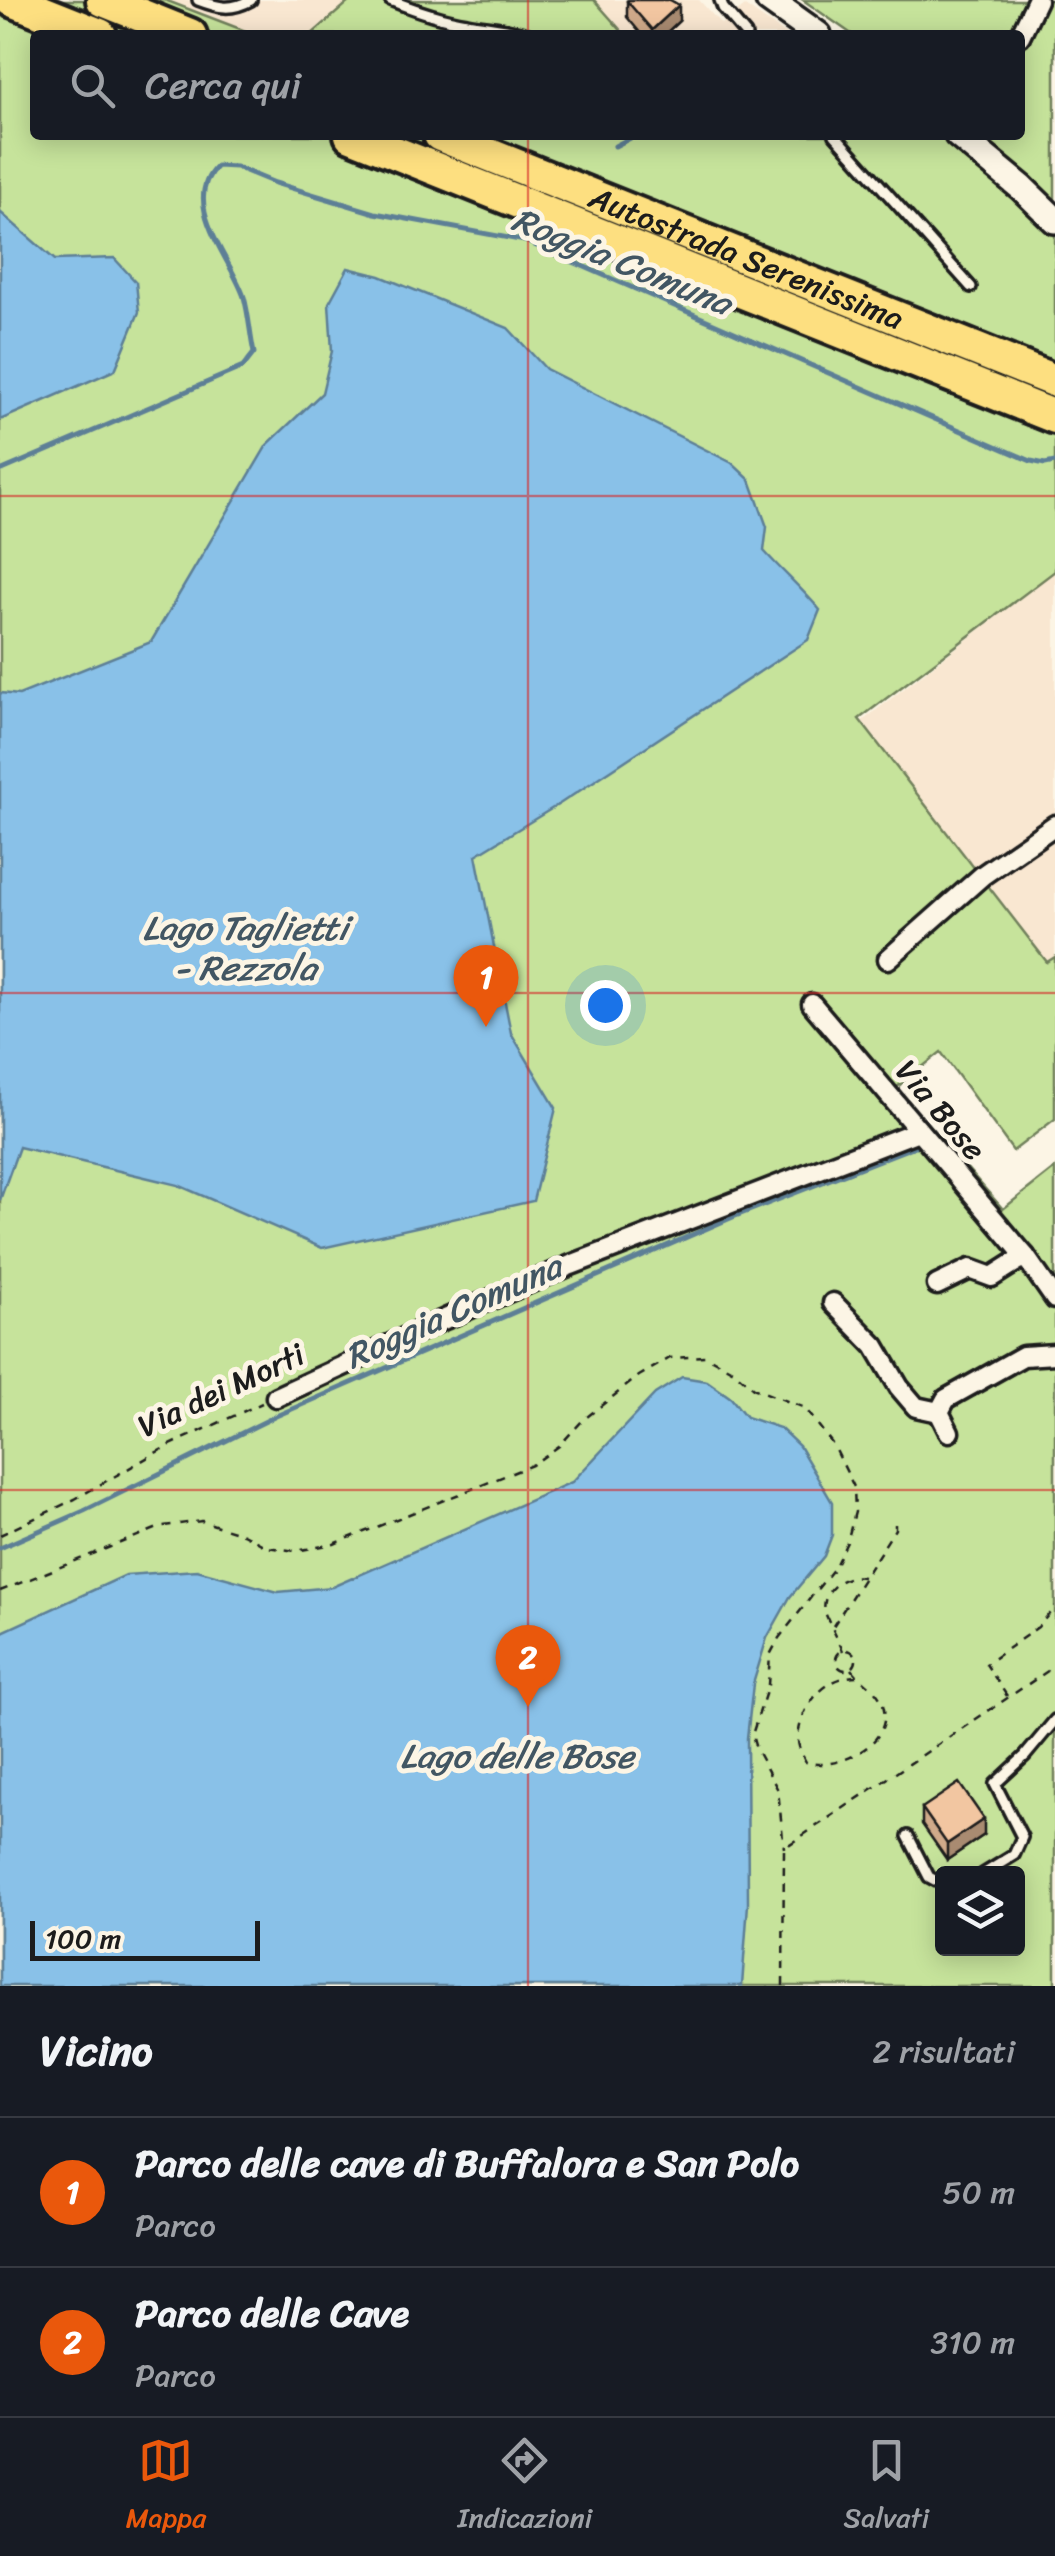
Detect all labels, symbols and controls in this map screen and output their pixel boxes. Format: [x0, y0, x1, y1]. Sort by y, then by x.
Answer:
search box [30, 30, 1025, 140]
text: Cerca qui [145, 52, 301, 119]
icon: search [65, 58, 120, 113]
street label: Autostrada Serenissima [579, 169, 912, 347]
water label: Roggia Comuna [503, 189, 745, 335]
water label: Lago Taglietti - Rezzola [142, 897, 354, 999]
pin: 1 [454, 944, 518, 1027]
your location [580, 980, 631, 1031]
street label: Via Bose [880, 1046, 1001, 1175]
water label: Roggia Comuna [334, 1234, 575, 1387]
street label: Via dei Morti [128, 1326, 315, 1454]
pin: 2 [496, 1624, 560, 1707]
water label: Lago delle Bose [400, 1725, 637, 1787]
map controls [935, 1866, 1025, 1956]
button: layers [935, 1866, 1025, 1956]
text: 100 m [45, 1914, 121, 1963]
scale bar [30, 1916, 260, 1960]
text: Vicino [40, 2014, 153, 2088]
text: 2 risultati [872, 2023, 1015, 2080]
text: Parco delle cave di Buffalora e San Polo [135, 2130, 799, 2197]
text: 1 [66, 2164, 79, 2221]
text: 50 m [942, 2164, 1015, 2221]
text: Parco [135, 2197, 216, 2254]
text: Parco delle Cave [135, 2280, 409, 2347]
text: 2 [63, 2314, 82, 2371]
text: 310 m [931, 2314, 1015, 2371]
text: Parco [135, 2347, 216, 2404]
tab: Mappa [126, 2433, 206, 2542]
tab: Indicazioni [458, 2433, 592, 2542]
tab: Salvati [844, 2433, 929, 2542]

